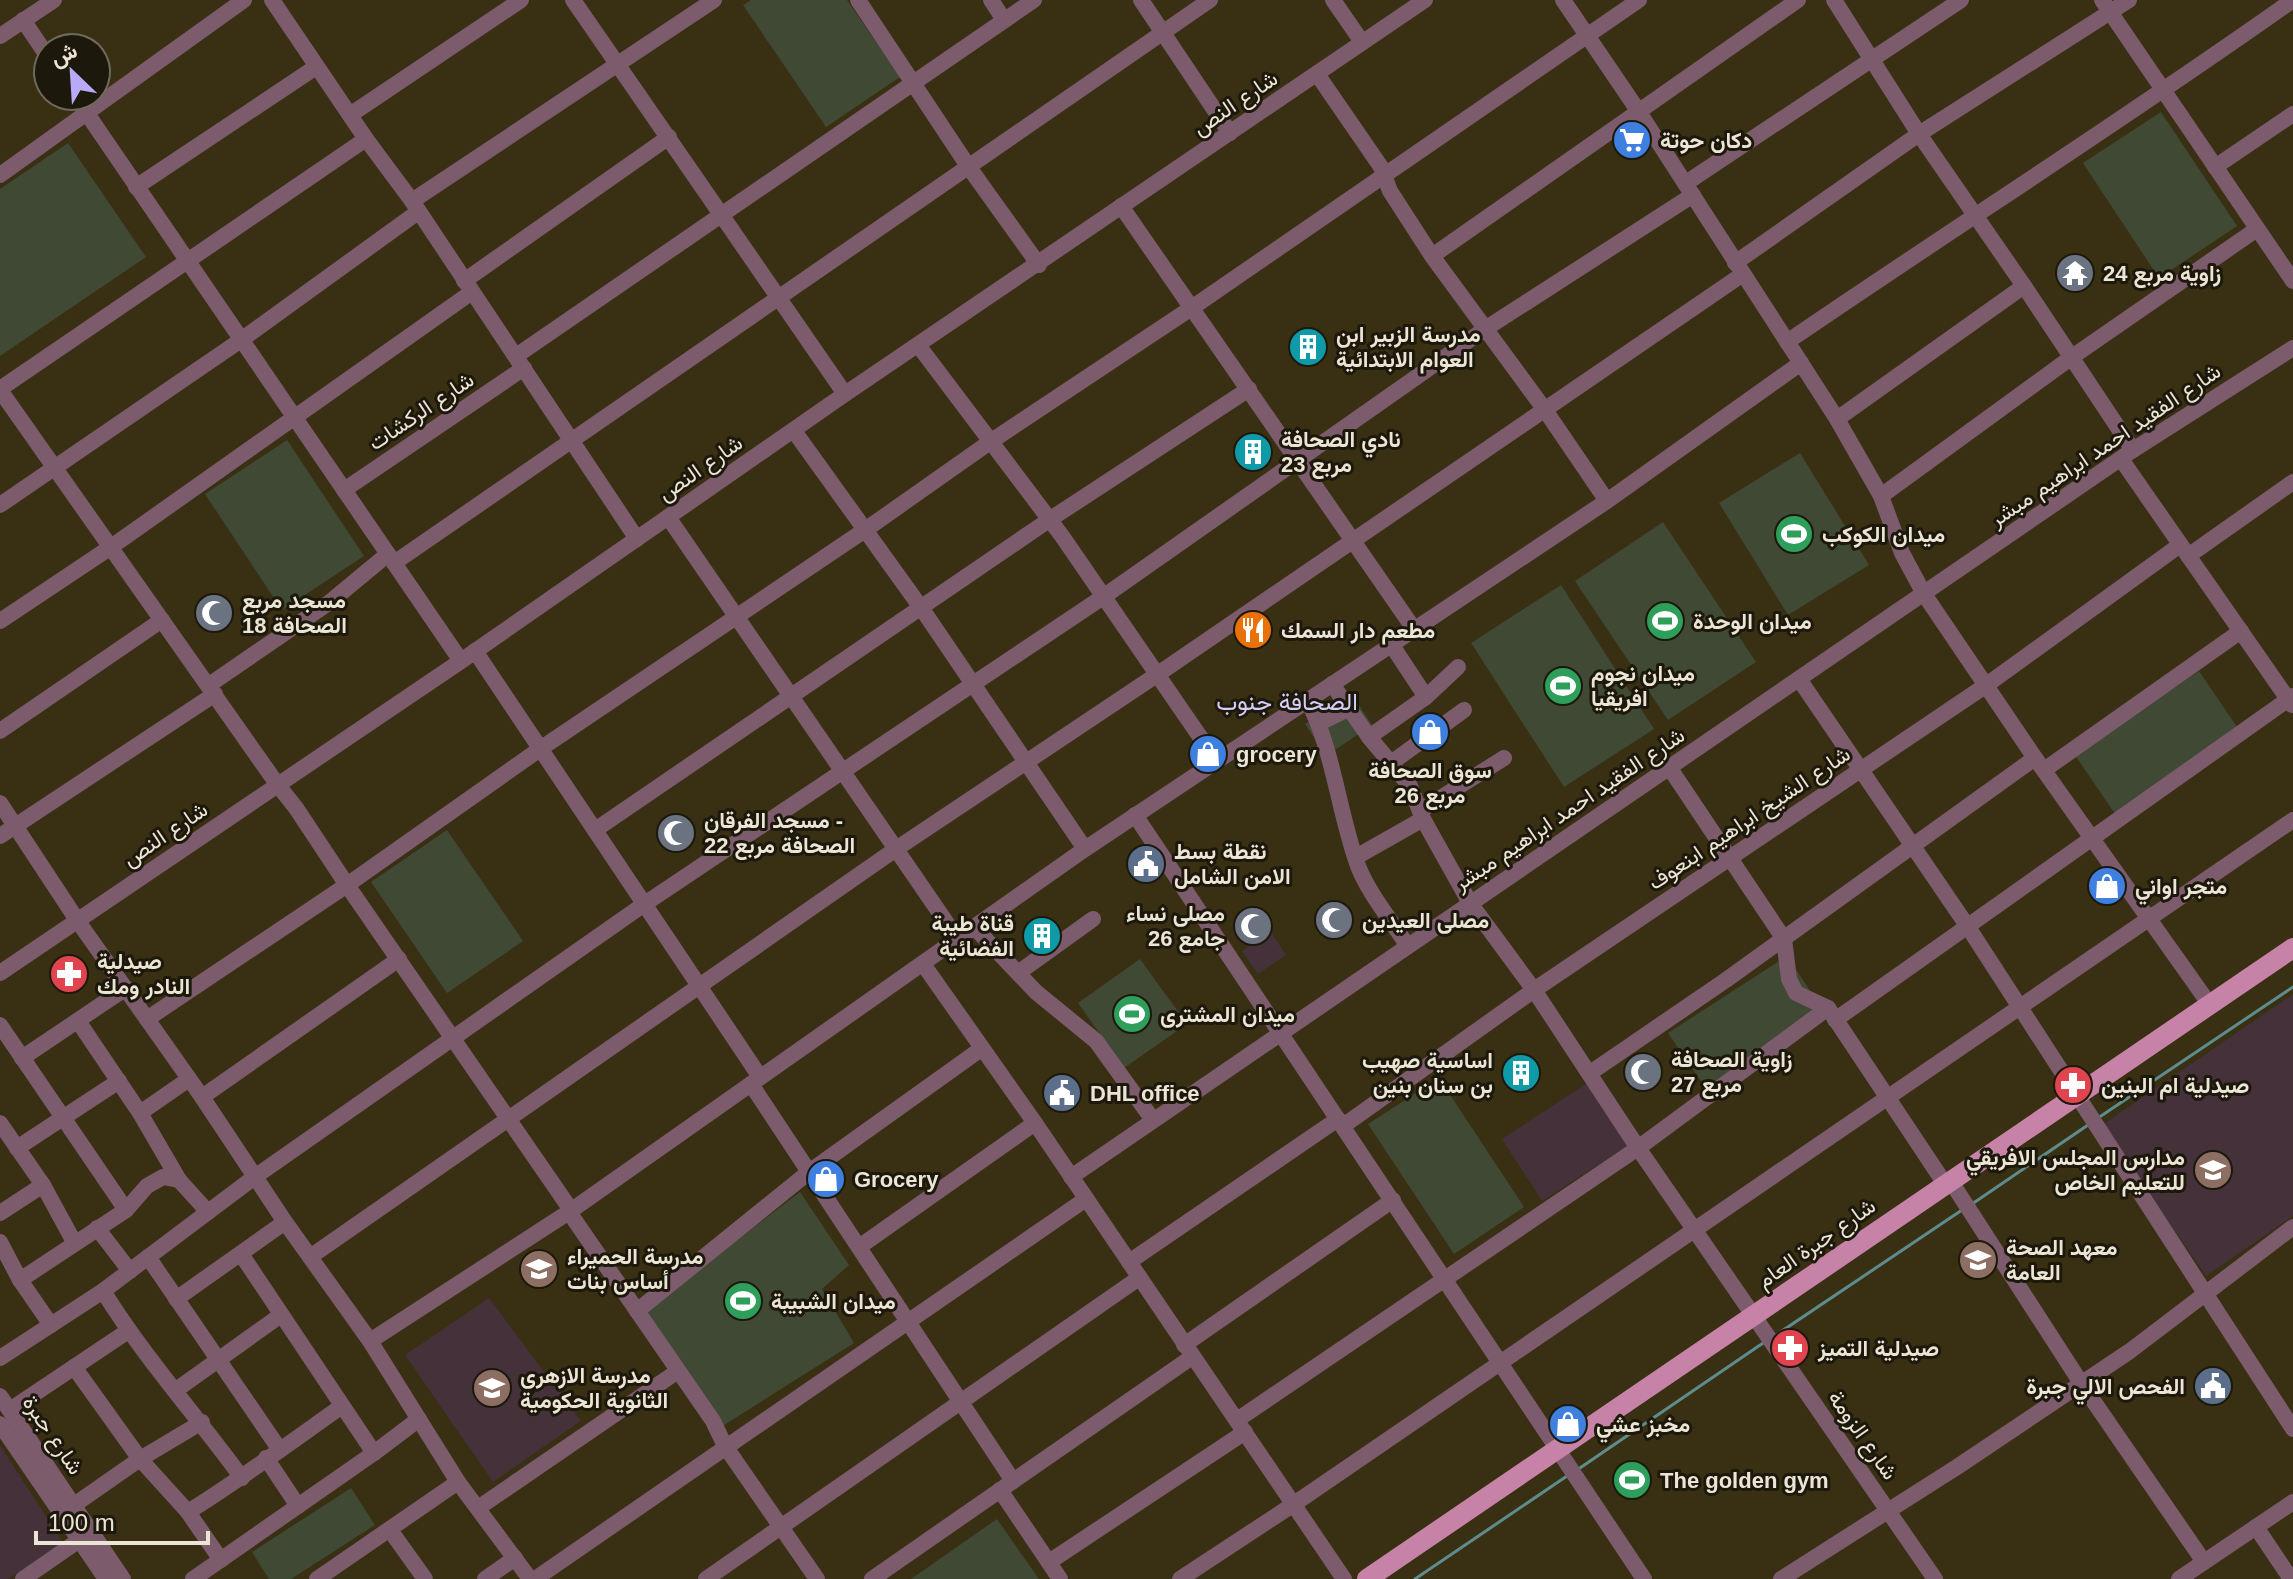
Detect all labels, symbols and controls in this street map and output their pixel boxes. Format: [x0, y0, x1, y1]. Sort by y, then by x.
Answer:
north arrow [32, 32, 112, 112]
text: ش [46, 37, 81, 72]
street label: شارع النص [1188, 65, 1283, 142]
supermarket icon: دكان حوتة [1611, 119, 1653, 161]
place label: دكان حوتة [1660, 128, 1752, 154]
temple icon: زاوية مربع 24 [2054, 252, 2096, 294]
place label: زاوية مربع 24 [2103, 261, 2221, 288]
place label: مدرسة الزبير ابن العوام الابتدائية [1336, 322, 1481, 374]
building icon: مدرسة الزبير ابن العوام الابتدائية [1287, 326, 1329, 368]
street label: شارع الفقيد احمد ابراهيم مبشر [1984, 358, 2226, 534]
street label: شارع الركشات [364, 367, 480, 457]
place label: نادي الصحافة مربع 23 [1281, 427, 1401, 479]
street label: شارع النص [653, 430, 748, 508]
building icon: نادي الصحافة مربع 23 [1232, 431, 1274, 473]
sports icon: ميدان الكوكب [1773, 513, 1815, 555]
place label: ميدان الكوكب [1822, 522, 1945, 548]
place label: مسجد مربع 18 الصحافة [242, 588, 347, 638]
mosque icon: مسجد مربع 18 الصحافة [193, 592, 235, 634]
sports icon: ميدان الوحدة [1644, 600, 1686, 642]
restaurant icon: مطعم دار السمك [1232, 609, 1274, 651]
place label: ميدان الوحدة [1693, 609, 1812, 635]
place label: مطعم دار السمك [1281, 618, 1435, 645]
place label: ميدان نجوم افريقيا [1591, 661, 1695, 712]
sports icon: ميدان نجوم افريقيا [1542, 665, 1584, 707]
district label: الصحافة جنوب [1216, 688, 1358, 717]
shop icon: سوق الصحافة مربع 26 [1409, 711, 1451, 753]
street label: شارع الفقيد احمد ابراهيم مبشر [1448, 722, 1690, 898]
shop icon: grocery [1187, 733, 1229, 775]
street label: شارع الشيخ ابراهيم ابنعوف [1643, 741, 1856, 897]
place label: grocery [1236, 742, 1317, 767]
place label: سوق الصحافة مربع 26 [1368, 758, 1492, 810]
street label: شارع النص [118, 796, 213, 873]
place label: مسجد الفرقان - الصحافة مربع 22 [704, 808, 855, 860]
mosque icon: مسجد الفرقان - الصحافة مربع 22 [655, 812, 697, 854]
place label: نقطة بسط الامن الشامل [1174, 839, 1291, 890]
public building icon: نقطة بسط الامن الشامل [1125, 843, 1167, 885]
shop icon: متجر اواني [2086, 865, 2128, 907]
place label: متجر اواني [2135, 874, 2227, 905]
mosque icon: مصلى العيدين [1313, 899, 1355, 941]
place label: مصلى نساء جامع 26 [1126, 901, 1225, 953]
mosque icon: مصلى نساء جامع 26 [1232, 905, 1274, 947]
place label: مصلى العيدين [1362, 908, 1489, 934]
place label: قناة طيبة الفضائية [932, 911, 1014, 961]
building icon: قناة طيبة الفضائية [1021, 915, 1063, 957]
place label: صيدلية النادر ومك [97, 949, 190, 1000]
pharmacy icon: صيدلية النادر ومك [48, 953, 90, 995]
sports icon: ميدان المشترى [1111, 993, 1153, 1035]
place label: ميدان المشترى [1160, 1002, 1295, 1028]
place label: زاوية الصحافة مربع 27 [1671, 1047, 1793, 1099]
place label: اساسية صهيب بن سنان بنين [1362, 1048, 1493, 1099]
mosque icon: زاوية الصحافة مربع 27 [1622, 1051, 1664, 1093]
building icon: اساسية صهيب بن سنان بنين [1500, 1052, 1542, 1094]
pharmacy icon: صيدلية ام البنين [2052, 1064, 2094, 1106]
public building icon: DHL office [1041, 1072, 1083, 1114]
place label: صيدلية ام البنين [2101, 1073, 2249, 1100]
place label: DHL office [1090, 1081, 1200, 1106]
place label: مدارس المجلس الافريقي للتعليم الخاص [1966, 1145, 2185, 1197]
school or university icon: مدارس المجلس الافريقي للتعليم الخاص [2192, 1149, 2234, 1191]
shop icon: Grocery [805, 1158, 847, 1200]
place label: Grocery [854, 1167, 939, 1192]
street label: شارع جبرة العام [1752, 1193, 1881, 1295]
place label: معهد الصحة العامة [2006, 1235, 2118, 1285]
school or university icon: معهد الصحة العامة [1957, 1239, 1999, 1281]
place label: مدرسة الحميراء أساس بنات [567, 1244, 704, 1295]
school or university icon: مدرسة الحميراء أساس بنات [518, 1248, 560, 1290]
sports icon: ميدان الشبيبة [722, 1280, 764, 1322]
place label: ميدان الشبيبة [771, 1289, 896, 1315]
pharmacy icon: صيدلية التميز [1769, 1327, 1811, 1369]
place label: صيدلية التميز [1817, 1336, 1939, 1362]
place label: مدرسة الازهري الثانوية الحكومية [520, 1363, 668, 1414]
public building icon: الفحص الالي جبرة [2192, 1365, 2234, 1407]
school or university icon: مدرسة الازهري الثانوية الحكومية [471, 1367, 513, 1409]
place label: الفحص الالي جبرة [2026, 1374, 2185, 1405]
street label: شارع الزومة [1822, 1386, 1903, 1485]
street label: شارع جبرة [16, 1391, 88, 1480]
shop icon: مخبز عشي [1547, 1403, 1589, 1445]
place label: مخبز عشي [1596, 1412, 1690, 1443]
sports icon: The golden gym [1611, 1459, 1653, 1501]
place label: The golden gym [1660, 1468, 1829, 1493]
scale bar [36, 1495, 208, 1545]
text: 100 m [48, 1509, 115, 1536]

